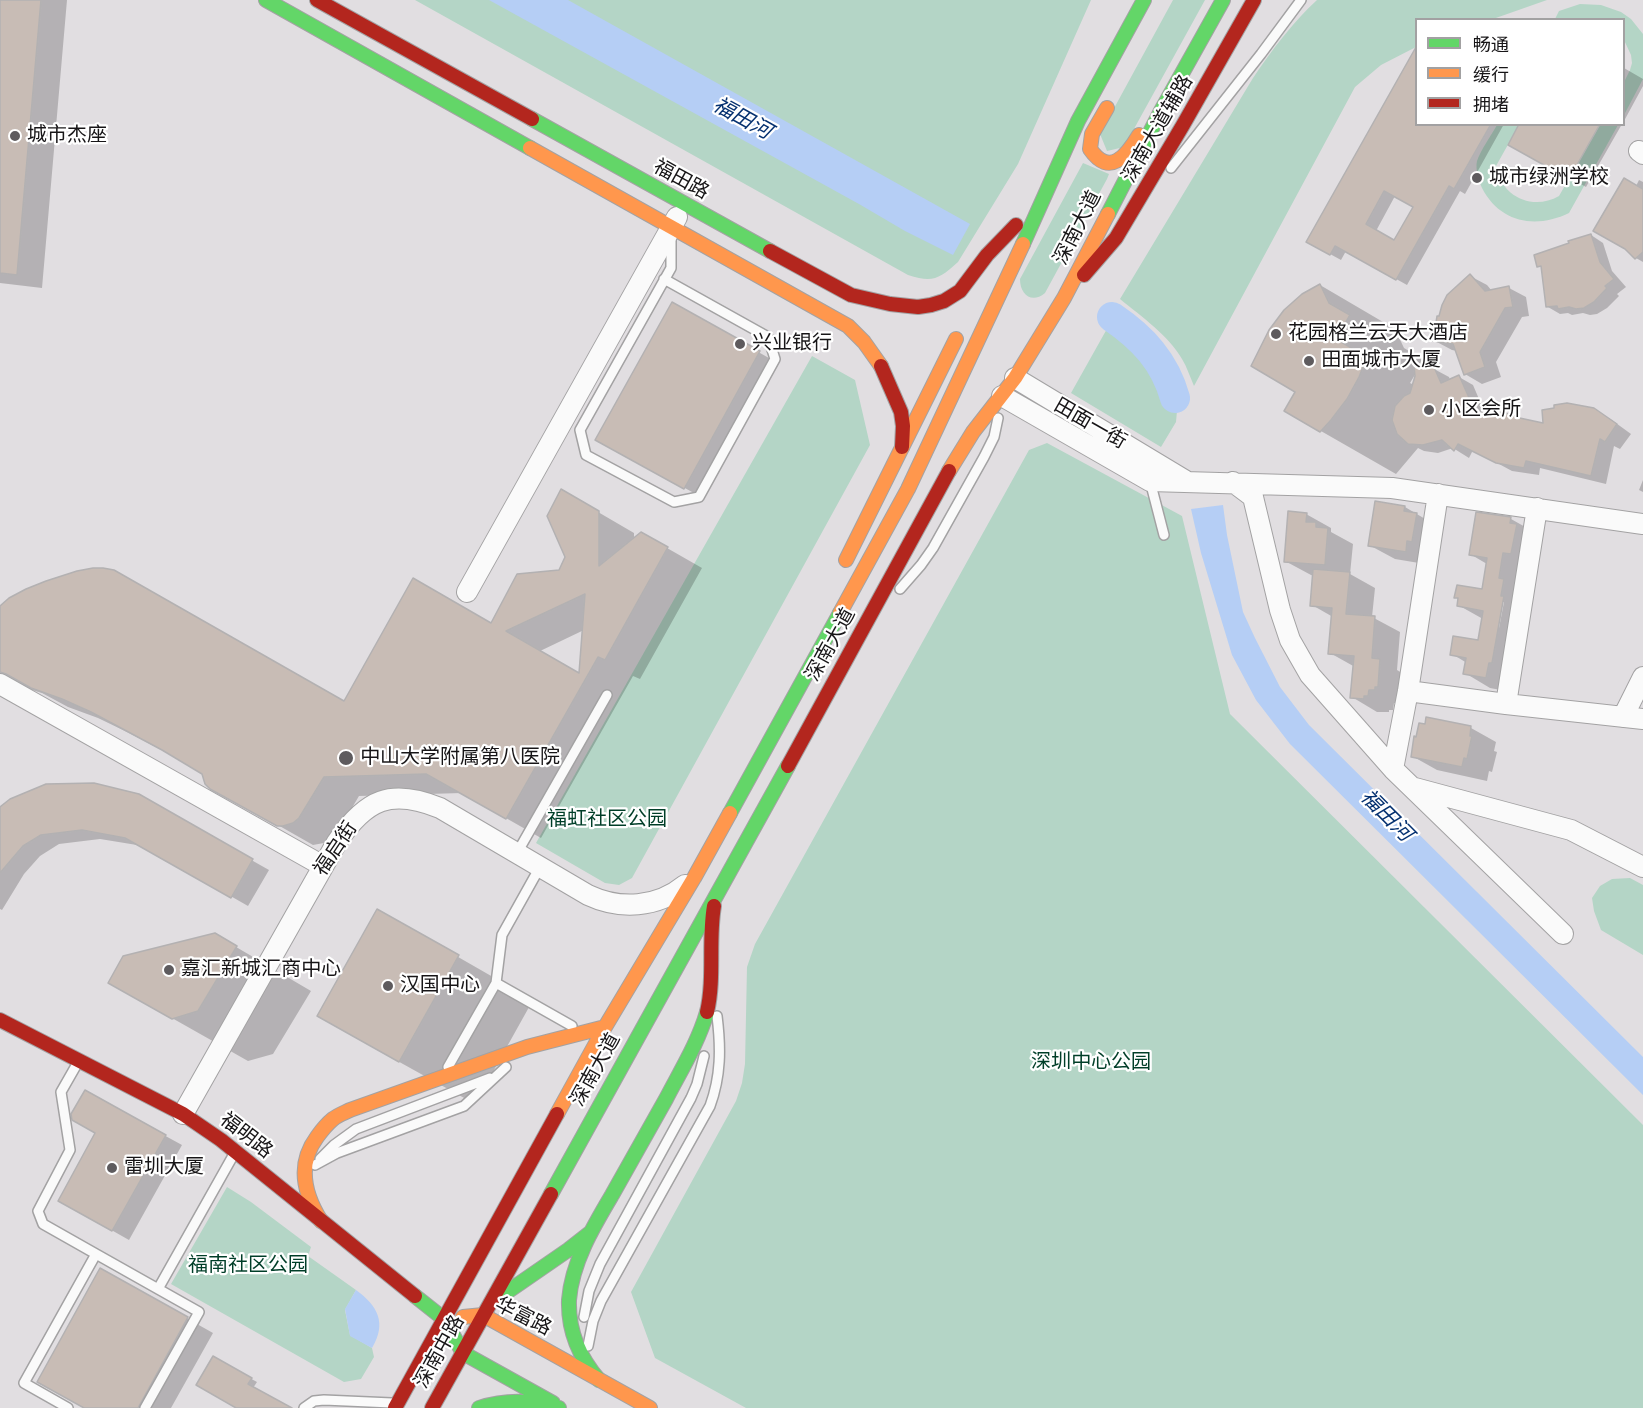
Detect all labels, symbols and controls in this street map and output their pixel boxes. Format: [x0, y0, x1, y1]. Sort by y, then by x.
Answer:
legend [1415, 18, 1625, 126]
text: 畅通 [1473, 33, 1509, 56]
text: 缓行 [1473, 63, 1509, 86]
street label: 深南大道辅路 [1118, 71, 1198, 187]
water label: 福田河 [708, 93, 776, 145]
text: 拥堵 [1473, 93, 1509, 116]
place label: 城市杰座 [27, 124, 107, 148]
marker: 城市杰座 [8, 129, 22, 143]
street label: 福田路 [649, 155, 713, 205]
place label: 城市绿洲学校 [1489, 166, 1609, 190]
marker: 城市绿洲学校 [1470, 171, 1484, 185]
street label: 深南大道 [1049, 187, 1107, 269]
place label: 花园格兰云天大酒店 [1288, 322, 1468, 346]
marker: 花园格兰云天大酒店 [1269, 327, 1283, 341]
place label: 兴业银行 [752, 332, 832, 356]
marker: 兴业银行 [733, 337, 747, 351]
place label: 田面城市大厦 [1321, 349, 1441, 373]
marker: 田面城市大厦 [1302, 354, 1316, 368]
street label: 田面一街 [1049, 394, 1131, 454]
place label: 小区会所 [1441, 398, 1521, 422]
marker: 小区会所 [1422, 403, 1436, 417]
street label: 深南大道 [801, 604, 861, 686]
place label: 中山大学附属第八医院 [360, 746, 560, 770]
marker: 中山大学附属第八医院 [337, 749, 355, 767]
water label: 福田河 [1355, 785, 1417, 847]
park label: 福虹社区公园 [547, 808, 667, 832]
street label: 福启街 [309, 817, 363, 881]
place label: 嘉汇新城汇商中心 [181, 958, 341, 982]
marker: 嘉汇新城汇商中心 [162, 963, 176, 977]
place label: 汉国中心 [400, 974, 480, 998]
marker: 汉国中心 [381, 979, 395, 993]
street label: 深南大道 [566, 1029, 626, 1111]
park label: 深圳中心公园 [1031, 1051, 1151, 1075]
street label: 福明路 [215, 1108, 277, 1164]
place label: 雷圳大厦 [124, 1156, 204, 1180]
marker: 雷圳大厦 [105, 1161, 119, 1175]
park label: 福南社区公园 [188, 1254, 308, 1278]
street label: 华富路 [491, 1293, 555, 1341]
street label: 深南中路 [410, 1311, 470, 1393]

